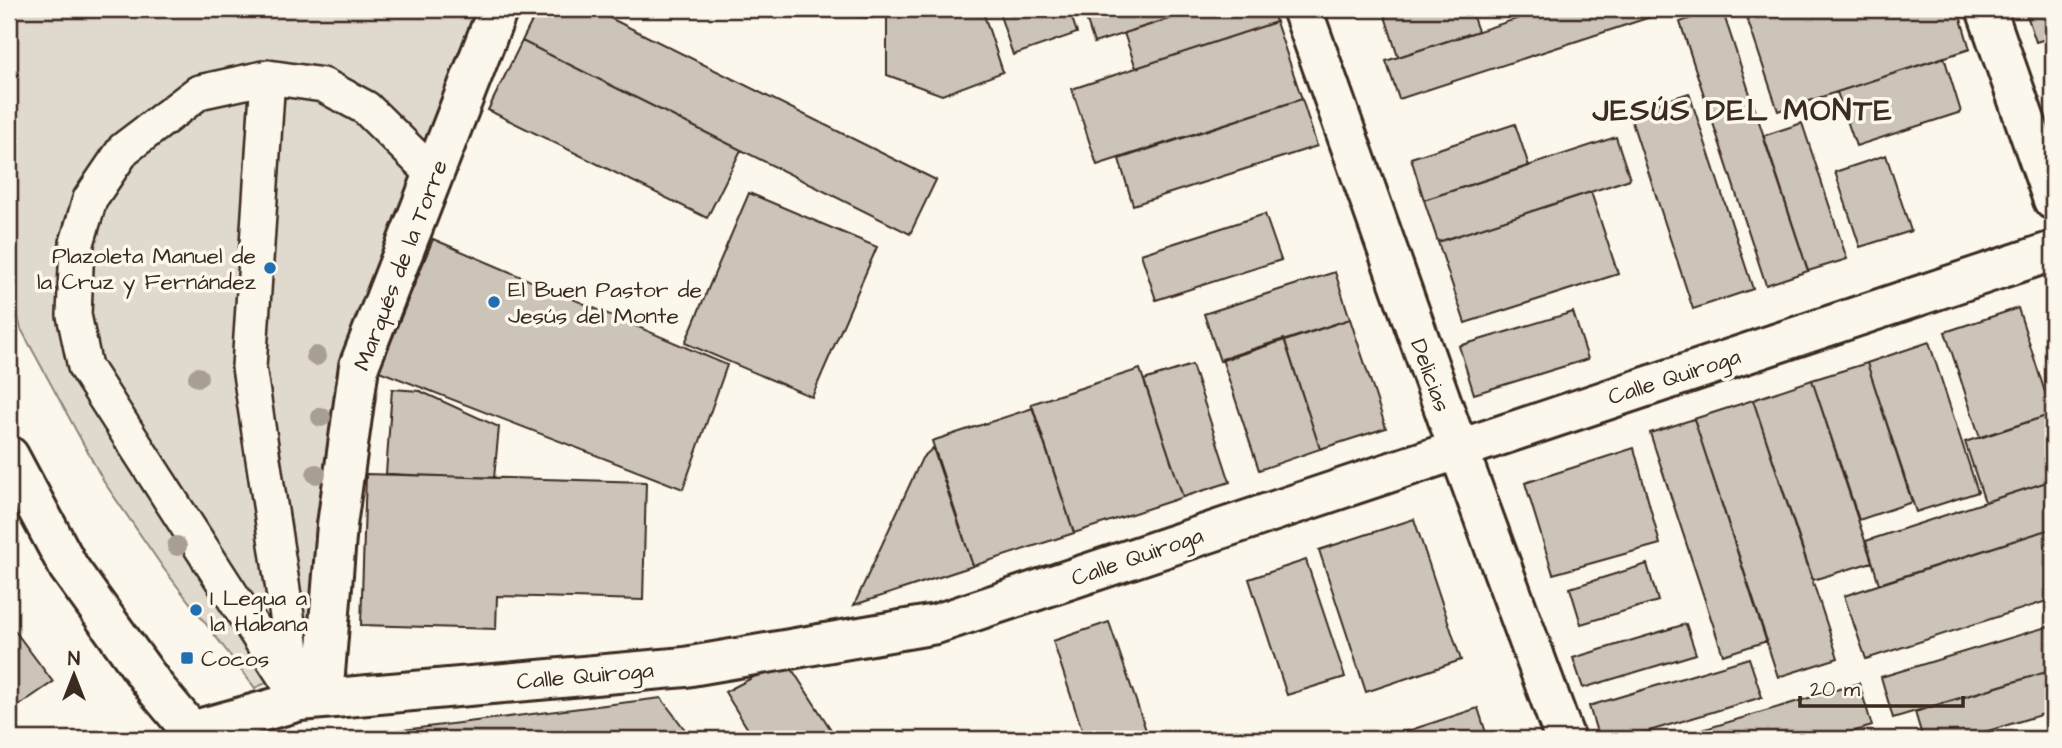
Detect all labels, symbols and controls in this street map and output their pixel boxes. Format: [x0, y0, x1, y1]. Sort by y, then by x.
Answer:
district label: JESÚS DEL MONTE [1591, 90, 1894, 132]
street label: Marqués de la Torre [346, 155, 456, 375]
place label: Plazoleta Manuel de la Cruz y Fernández [37, 240, 257, 299]
marker: Plazoleta Manuel de la Cruz y Fernández [262, 260, 278, 276]
place label: El Buen Pastor de Jesús del Monte [508, 274, 702, 332]
marker: El Buen Pastor de Jesús del Monte [486, 294, 502, 310]
street label: Delicias [1402, 334, 1458, 416]
street label: Calle Quiroga [1604, 340, 1745, 414]
street label: Calle Quiroga [1067, 519, 1208, 595]
place label: I Legua a la Habana [210, 582, 308, 640]
marker: I Legua a la Habana [188, 602, 204, 618]
north arrow [38, 640, 108, 710]
place label: Cocos [201, 643, 269, 675]
text: N [68, 646, 80, 673]
marker: Cocos [179, 650, 195, 666]
street label: Calle Quiroga [515, 654, 655, 699]
scale bar [1800, 664, 1962, 708]
text: 20 m [1810, 675, 1861, 704]

